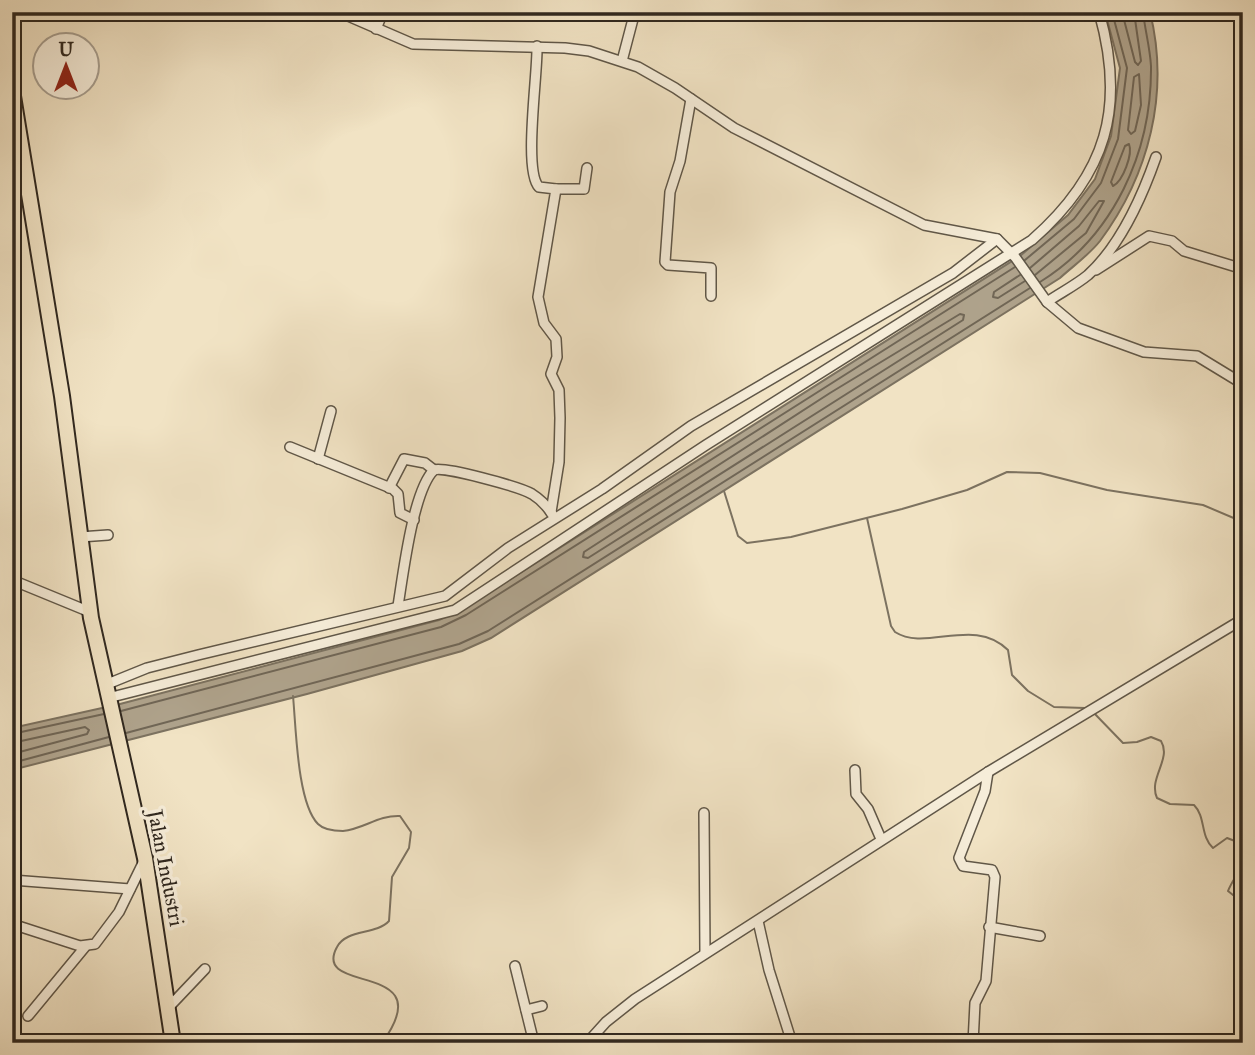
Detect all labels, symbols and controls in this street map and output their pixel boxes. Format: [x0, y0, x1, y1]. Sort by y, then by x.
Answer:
north arrow [32, 32, 102, 102]
text: U [58, 38, 74, 61]
street label: Jalan Industri [142, 806, 190, 929]

